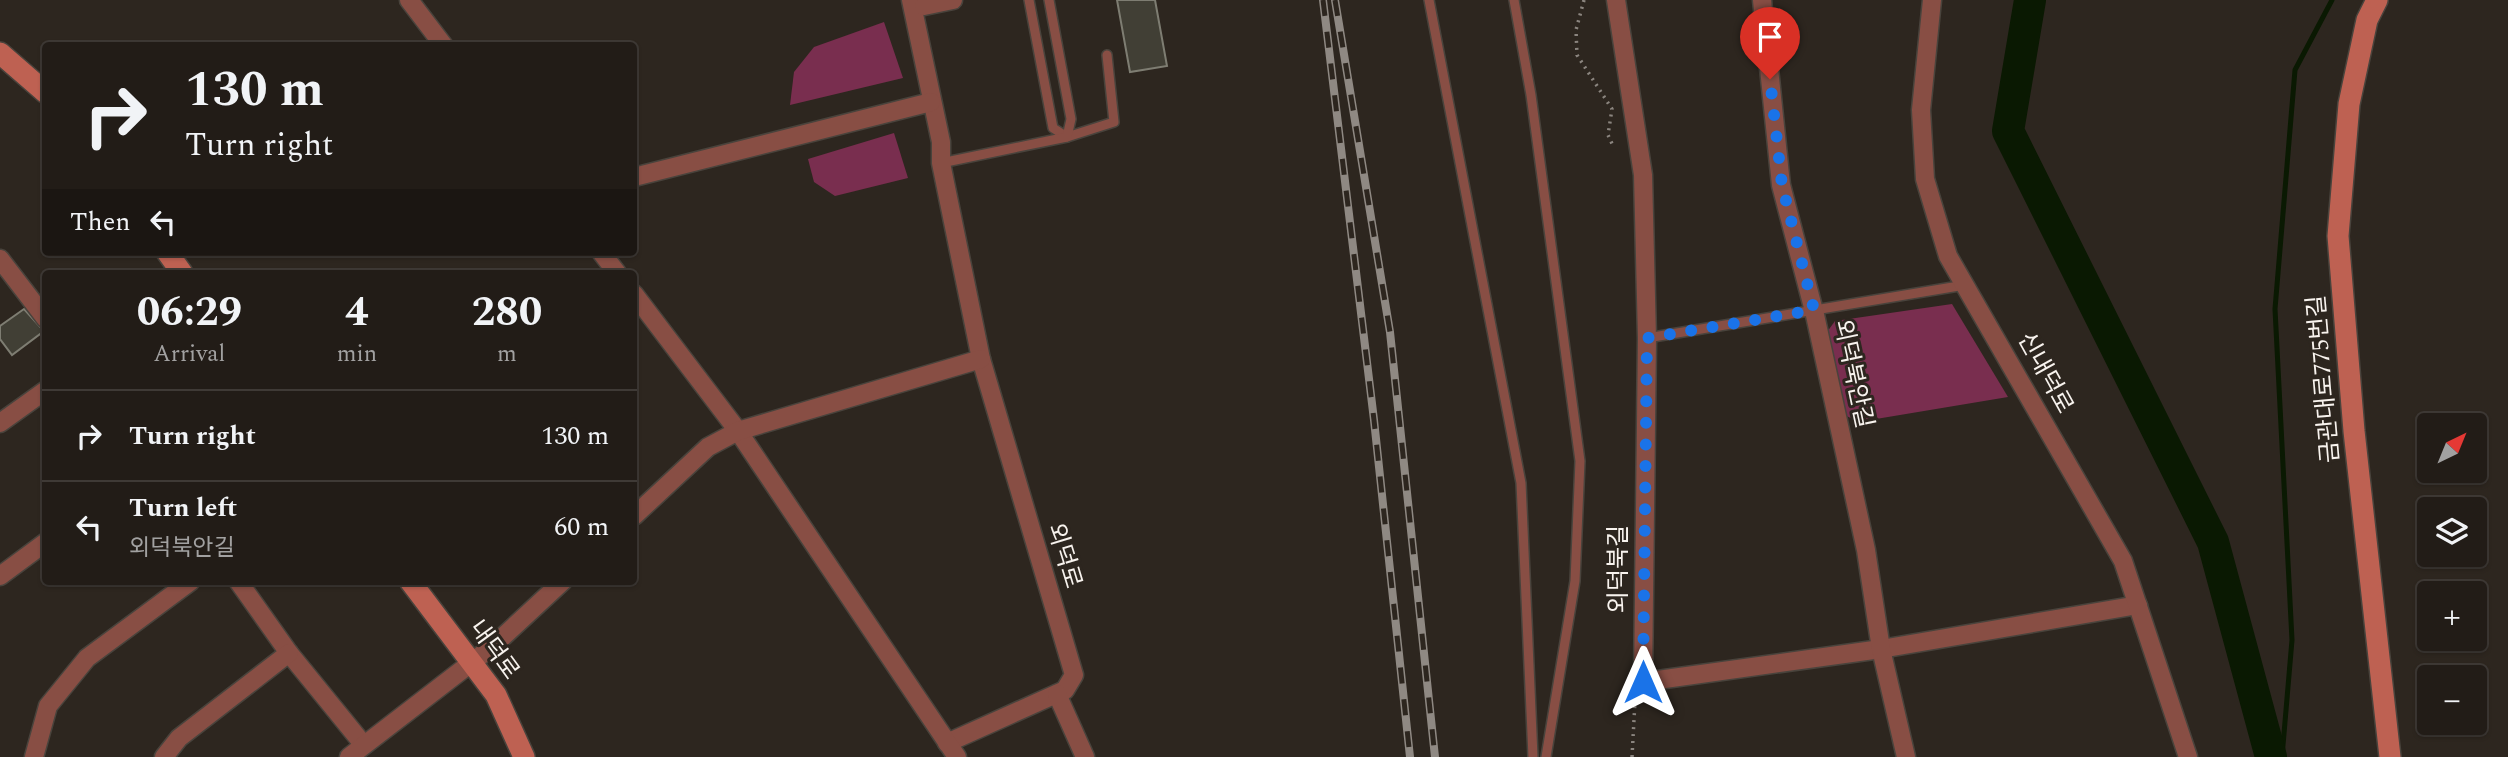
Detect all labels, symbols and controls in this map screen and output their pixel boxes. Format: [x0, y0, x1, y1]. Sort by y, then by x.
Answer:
pin [1740, 7, 1800, 79]
icon: arrive [1751, 18, 1789, 56]
text: 130 m [185, 53, 324, 128]
icon: right [70, 70, 161, 161]
text: Turn right [185, 121, 333, 170]
text: Then [70, 202, 130, 242]
icon: left [144, 203, 182, 241]
text: 06:29 [137, 281, 242, 344]
text: 4 [345, 281, 369, 344]
text: 280 [472, 281, 542, 344]
street label: 금관대로775번길 [2299, 294, 2349, 464]
street label: 외덕북안길 [1824, 316, 1882, 432]
street label: 신내덕로 [2008, 326, 2082, 420]
text: Arrival [154, 337, 225, 372]
text: min [337, 337, 377, 372]
text: m [497, 337, 517, 372]
north arrow [2417, 413, 2487, 483]
map controls [2417, 413, 2487, 735]
text: Turn right [129, 416, 256, 456]
text: 130 m [541, 416, 609, 456]
icon: right [70, 417, 108, 455]
text: Turn left [129, 488, 237, 528]
button: layers [2417, 497, 2487, 567]
text: 60 m [554, 507, 609, 547]
icon: left [70, 508, 108, 546]
street label: 외덕로 [1037, 519, 1091, 593]
street label: 외덕북길 [1601, 525, 1637, 613]
text: 외덕북안길 [129, 531, 235, 566]
button: + [2417, 581, 2487, 651]
street label: 내덕로 [460, 613, 528, 687]
position arrow [1606, 645, 1680, 719]
button: − [2417, 665, 2487, 735]

